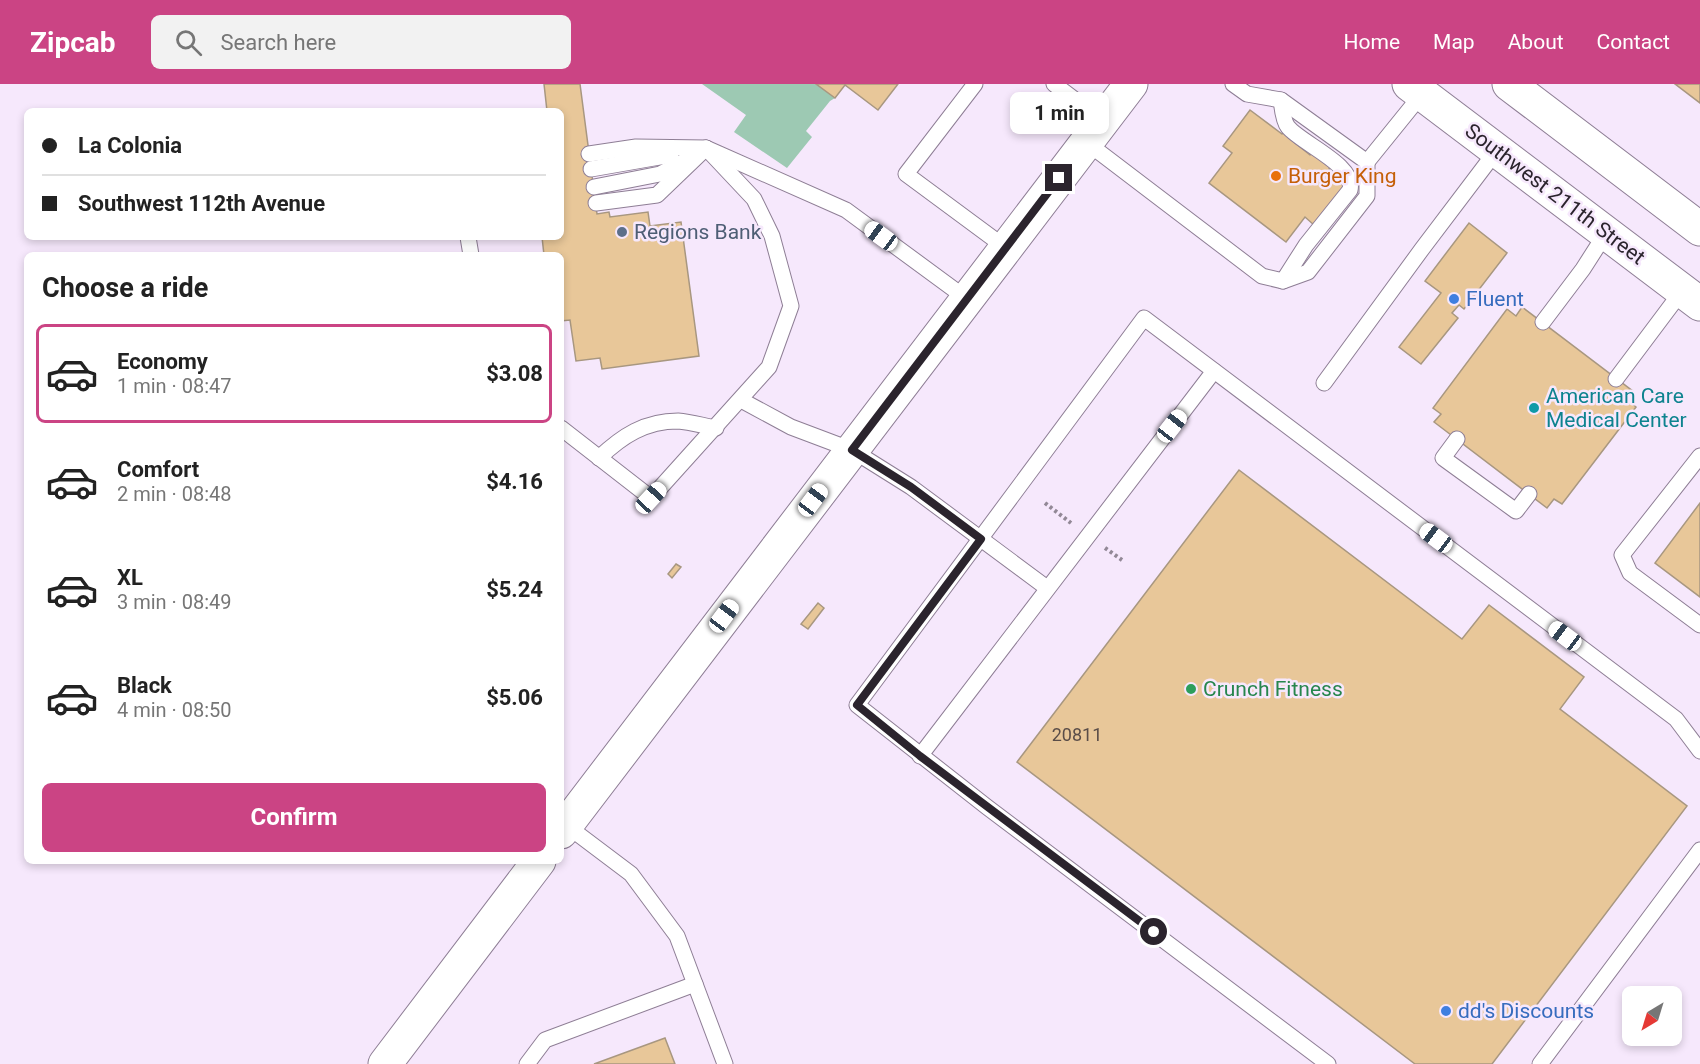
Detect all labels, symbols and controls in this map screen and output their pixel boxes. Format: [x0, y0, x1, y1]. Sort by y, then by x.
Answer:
search box [151, 15, 571, 69]
text: Zipcab [30, 26, 115, 59]
icon: search [172, 26, 205, 59]
text: Search here [220, 30, 336, 55]
text: Home [1344, 30, 1400, 54]
text: Map [1433, 30, 1475, 54]
text: About [1508, 30, 1564, 54]
text: Contact [1597, 30, 1670, 54]
callout: 1 min [1010, 91, 1108, 133]
text: 1 min [1034, 101, 1085, 125]
street label: Southwest 211th Street [1460, 119, 1650, 269]
text: La Colonia [78, 133, 182, 158]
route end [1045, 164, 1072, 191]
place label: Burger King [1288, 164, 1397, 188]
marker: Burger King [1269, 169, 1283, 183]
text: Southwest 112th Avenue [78, 191, 325, 216]
car [861, 218, 901, 254]
place label: Regions Bank [634, 220, 762, 244]
marker: Regions Bank [615, 225, 629, 239]
text: Choose a ride [42, 272, 208, 304]
place label: Fluent [1466, 287, 1524, 311]
marker: Fluent [1447, 292, 1461, 306]
icon: car [45, 347, 99, 401]
text: Economy [117, 349, 208, 374]
text: $3.08 [486, 361, 543, 386]
text: 1 min · 08:47 [117, 374, 232, 398]
place label: American Care Medical Center [1546, 384, 1687, 432]
marker: American Care Medical Center [1527, 401, 1541, 415]
car [1154, 406, 1190, 446]
icon: car [45, 455, 99, 509]
text: Comfort [117, 457, 199, 482]
text: $4.16 [486, 469, 543, 494]
car [632, 479, 670, 517]
car [795, 480, 831, 520]
text: 2 min · 08:48 [117, 482, 232, 506]
car [1416, 520, 1456, 556]
icon: car [45, 563, 99, 617]
text: XL [117, 565, 143, 590]
text: $5.24 [486, 577, 543, 602]
text: 3 min · 08:49 [117, 590, 232, 614]
car [706, 596, 742, 636]
car [1545, 618, 1585, 654]
icon: car [45, 671, 99, 725]
text: Black [117, 673, 172, 698]
place label: Crunch Fitness [1203, 677, 1343, 701]
marker: Crunch Fitness [1184, 682, 1198, 696]
text: $5.06 [486, 685, 543, 710]
text: 4 min · 08:50 [117, 698, 232, 722]
house number: 20811 [1052, 724, 1102, 745]
button: Confirm [42, 783, 546, 852]
route start [1140, 918, 1167, 945]
north arrow [1622, 986, 1682, 1046]
map controls [1622, 986, 1682, 1046]
place label: dd's Discounts [1458, 999, 1594, 1023]
marker: dd's Discounts [1439, 1004, 1453, 1018]

